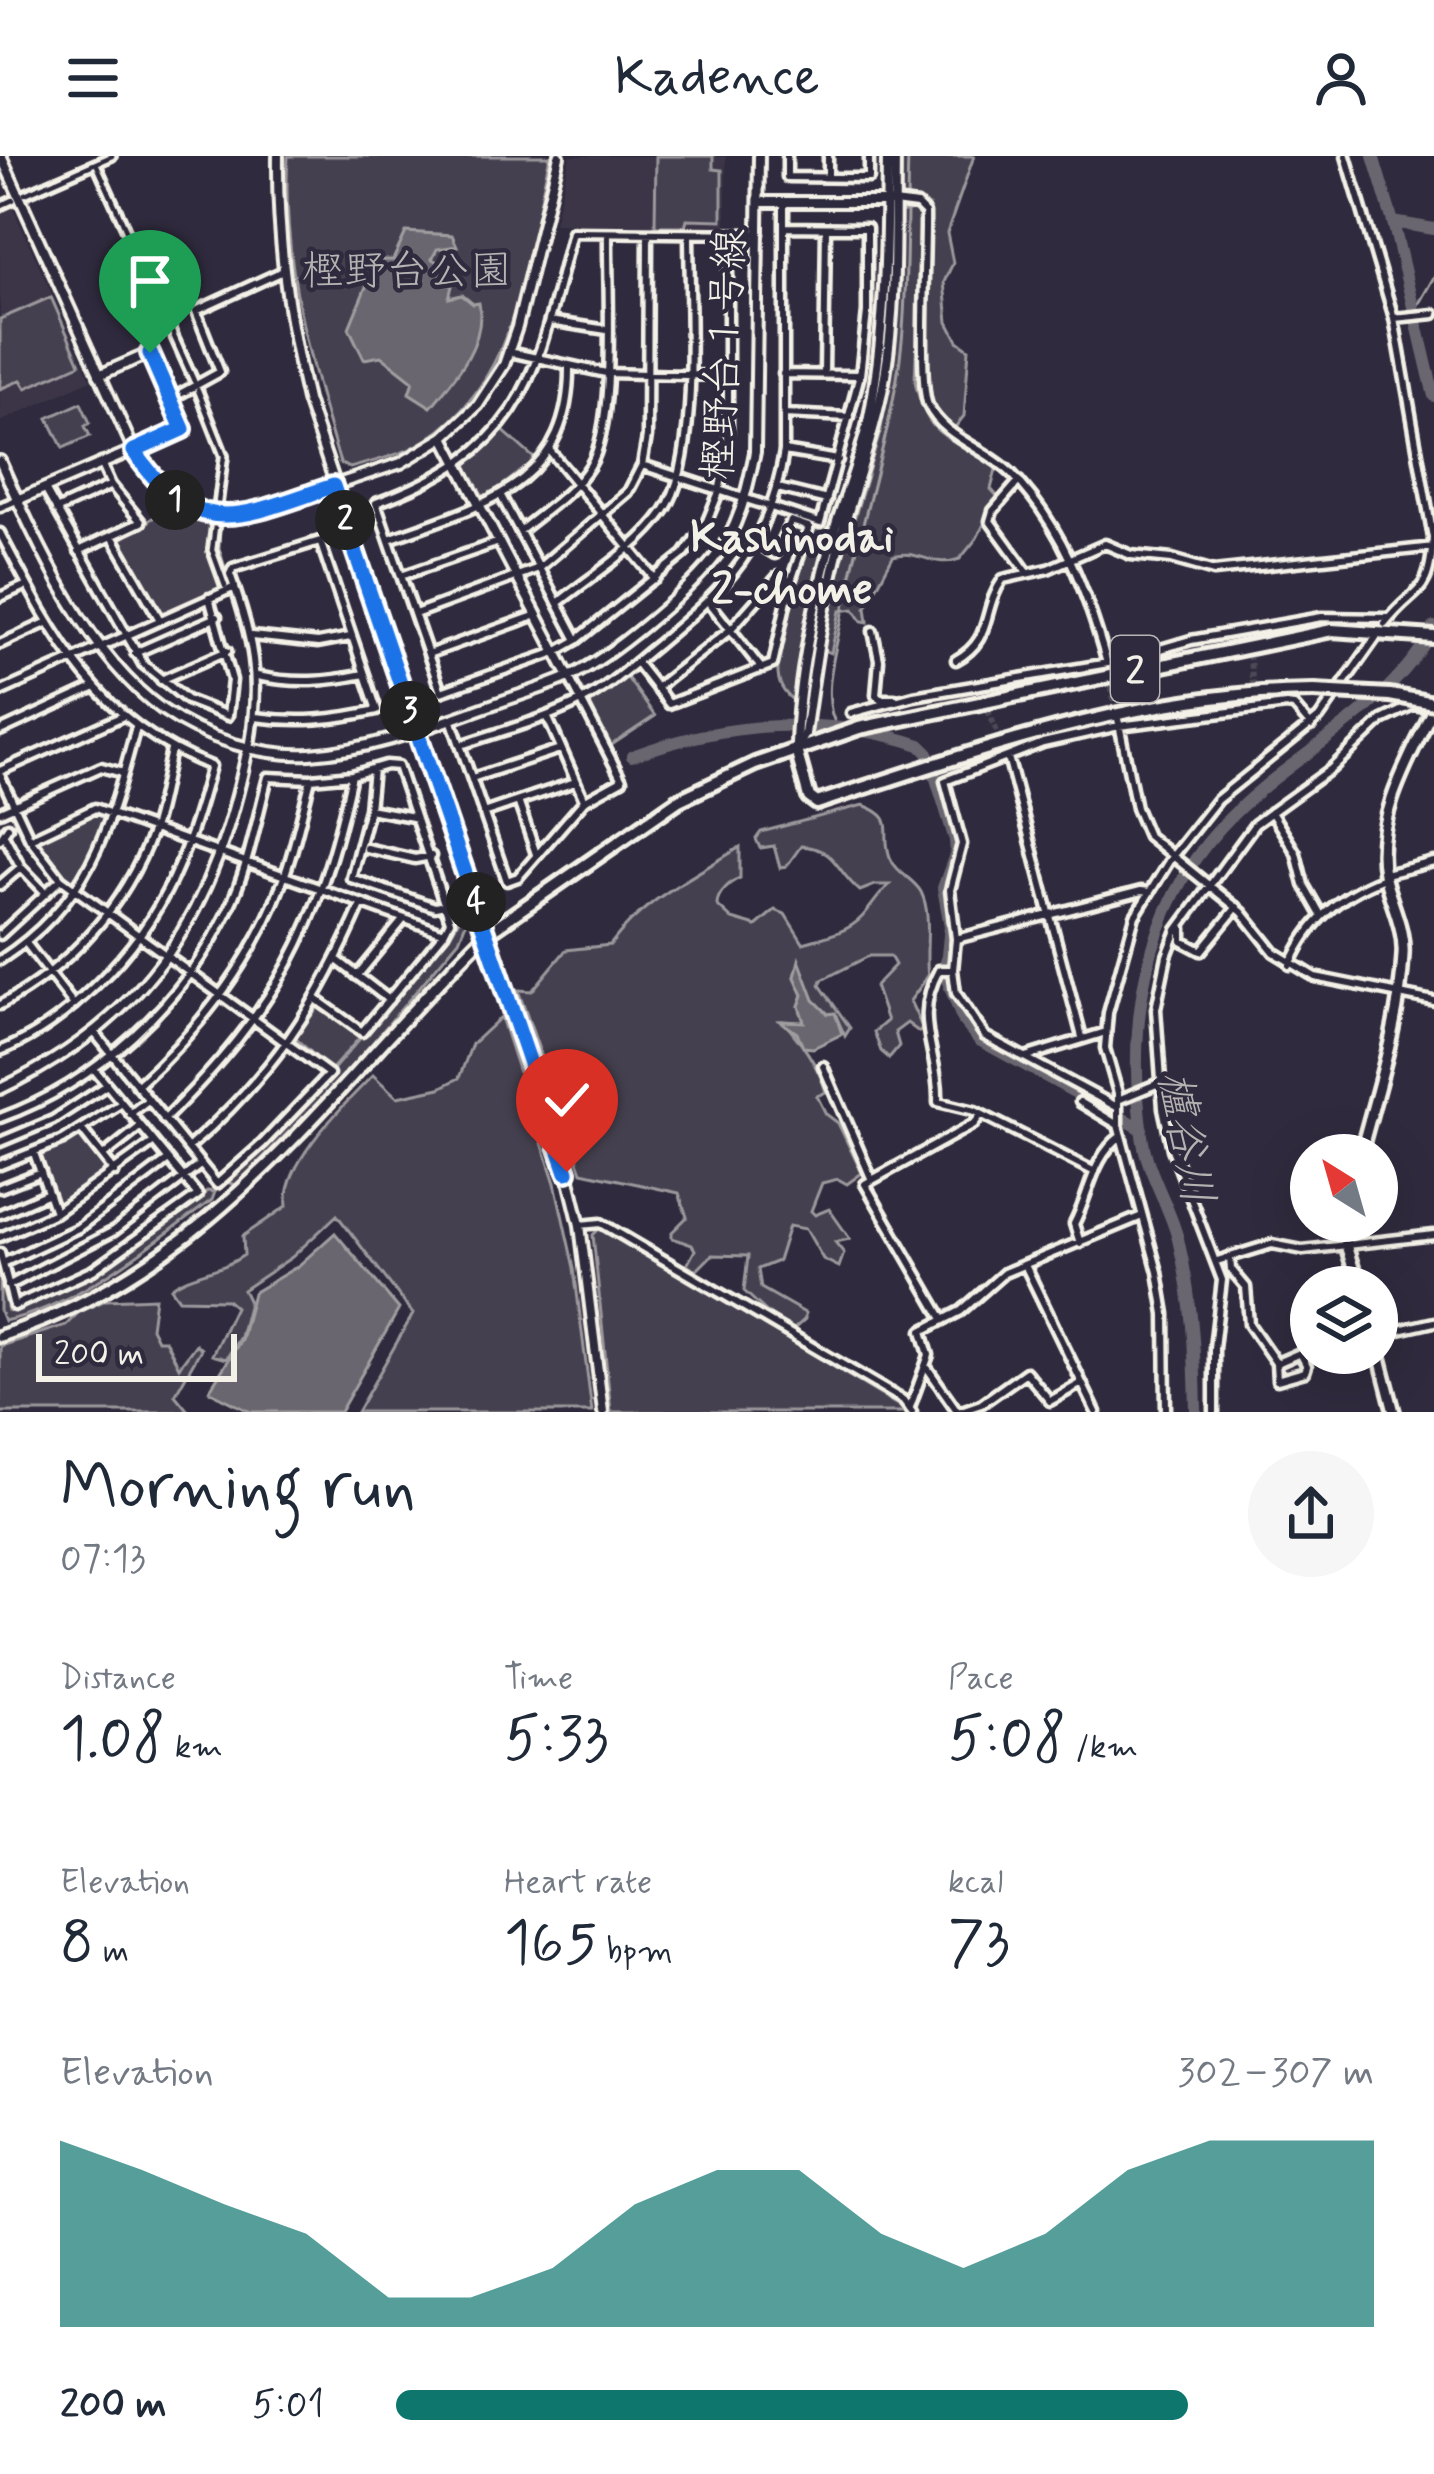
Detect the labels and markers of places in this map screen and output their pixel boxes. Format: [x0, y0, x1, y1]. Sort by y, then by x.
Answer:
pin [99, 230, 201, 353]
pin: 1 [145, 470, 205, 530]
pin: 2 [315, 490, 375, 550]
pin: 3 [380, 681, 440, 741]
pin: 4 [446, 872, 506, 932]
pin [516, 1049, 618, 1172]

